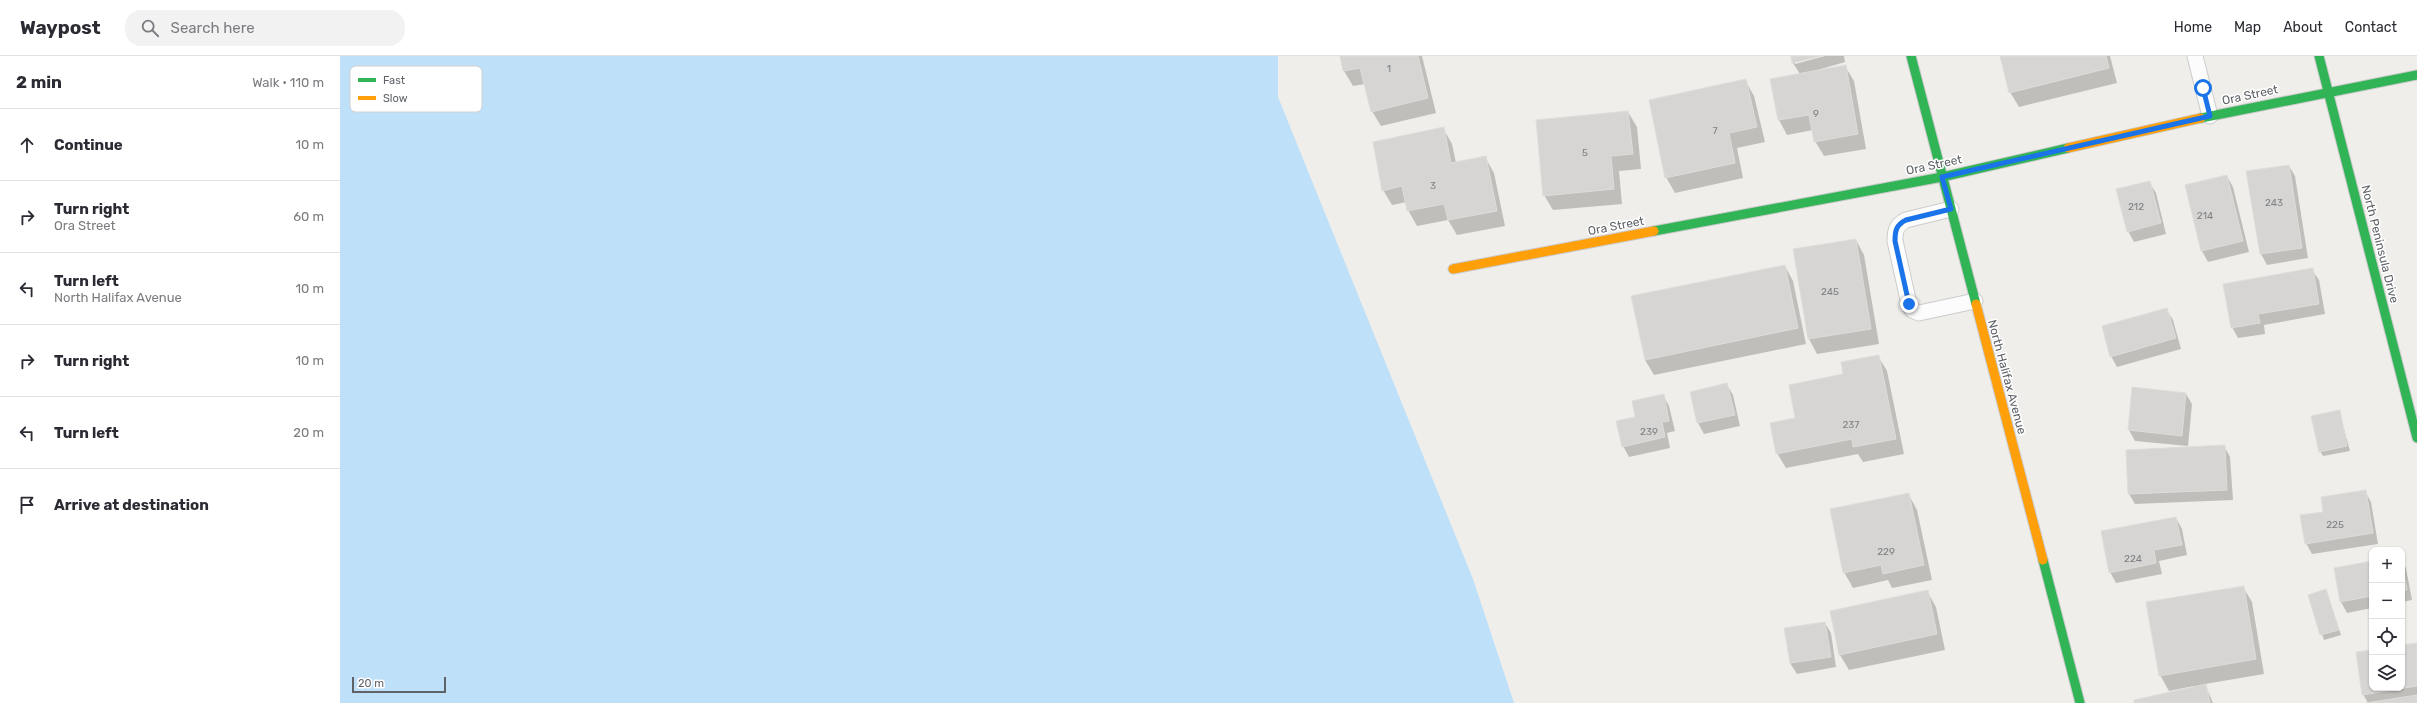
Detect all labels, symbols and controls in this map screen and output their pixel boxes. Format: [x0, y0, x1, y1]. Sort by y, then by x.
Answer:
search box [125, 10, 405, 46]
text: Waypost [20, 16, 101, 39]
icon: search [139, 17, 161, 39]
text: Search here [171, 19, 255, 37]
text: Home [2174, 19, 2212, 36]
text: Map [2234, 19, 2261, 36]
text: About [2283, 19, 2323, 36]
text: Contact [2345, 19, 2397, 36]
house number: 1 [1387, 63, 1391, 75]
legend [350, 66, 482, 112]
text: 2 min [16, 72, 62, 92]
text: Fast [383, 74, 406, 87]
text: Walk · 110 m [252, 75, 324, 90]
route start [2194, 79, 2212, 97]
street label: Ora Street [2221, 82, 2280, 108]
text: Slow [383, 92, 408, 105]
house number: 9 [1813, 108, 1819, 120]
house number: 7 [1712, 125, 1718, 137]
icon: ahead [16, 134, 38, 156]
text: Continue [54, 136, 123, 154]
text: 10 m [295, 137, 324, 152]
house number: 5 [1582, 147, 1588, 159]
street label: Ora Street [1905, 152, 1964, 178]
house number: 3 [1430, 180, 1436, 192]
street label: North Peninsula Drive [2359, 183, 2402, 305]
house number: 243 [2265, 197, 2283, 209]
text: Turn right [54, 200, 129, 218]
house number: 212 [2128, 201, 2144, 213]
icon: right [16, 206, 38, 228]
text: 60 m [293, 209, 324, 224]
house number: 214 [2197, 210, 2213, 222]
street label: Ora Street [1587, 214, 1646, 238]
text: Ora Street [54, 218, 116, 233]
text: Turn left [54, 272, 119, 290]
icon: left [16, 278, 38, 300]
text: 10 m [295, 281, 324, 296]
house number: 245 [1821, 286, 1839, 298]
text: North Halifax Avenue [54, 290, 182, 305]
route end [1900, 295, 1918, 313]
street label: North Halifax Avenue [1985, 318, 2029, 436]
icon: right [16, 350, 38, 372]
text: Turn right [54, 352, 129, 370]
text: 10 m [295, 353, 324, 368]
house number: 237 [1842, 419, 1860, 431]
icon: left [16, 422, 38, 444]
text: Turn left [54, 424, 119, 442]
text: 20 m [293, 425, 324, 440]
house number: 239 [1640, 426, 1658, 438]
icon: arrive [16, 494, 38, 516]
text: Arrive at destination [54, 496, 209, 514]
house number: 225 [2326, 519, 2344, 531]
house number: 229 [1877, 546, 1895, 558]
map controls [2369, 547, 2405, 691]
button: + [2369, 547, 2405, 583]
house number: 224 [2124, 553, 2142, 565]
button: − [2369, 583, 2405, 619]
button: locate [2369, 619, 2405, 655]
button: layers [2369, 655, 2405, 691]
scale bar [352, 675, 446, 694]
text: 20 m [358, 677, 384, 690]

